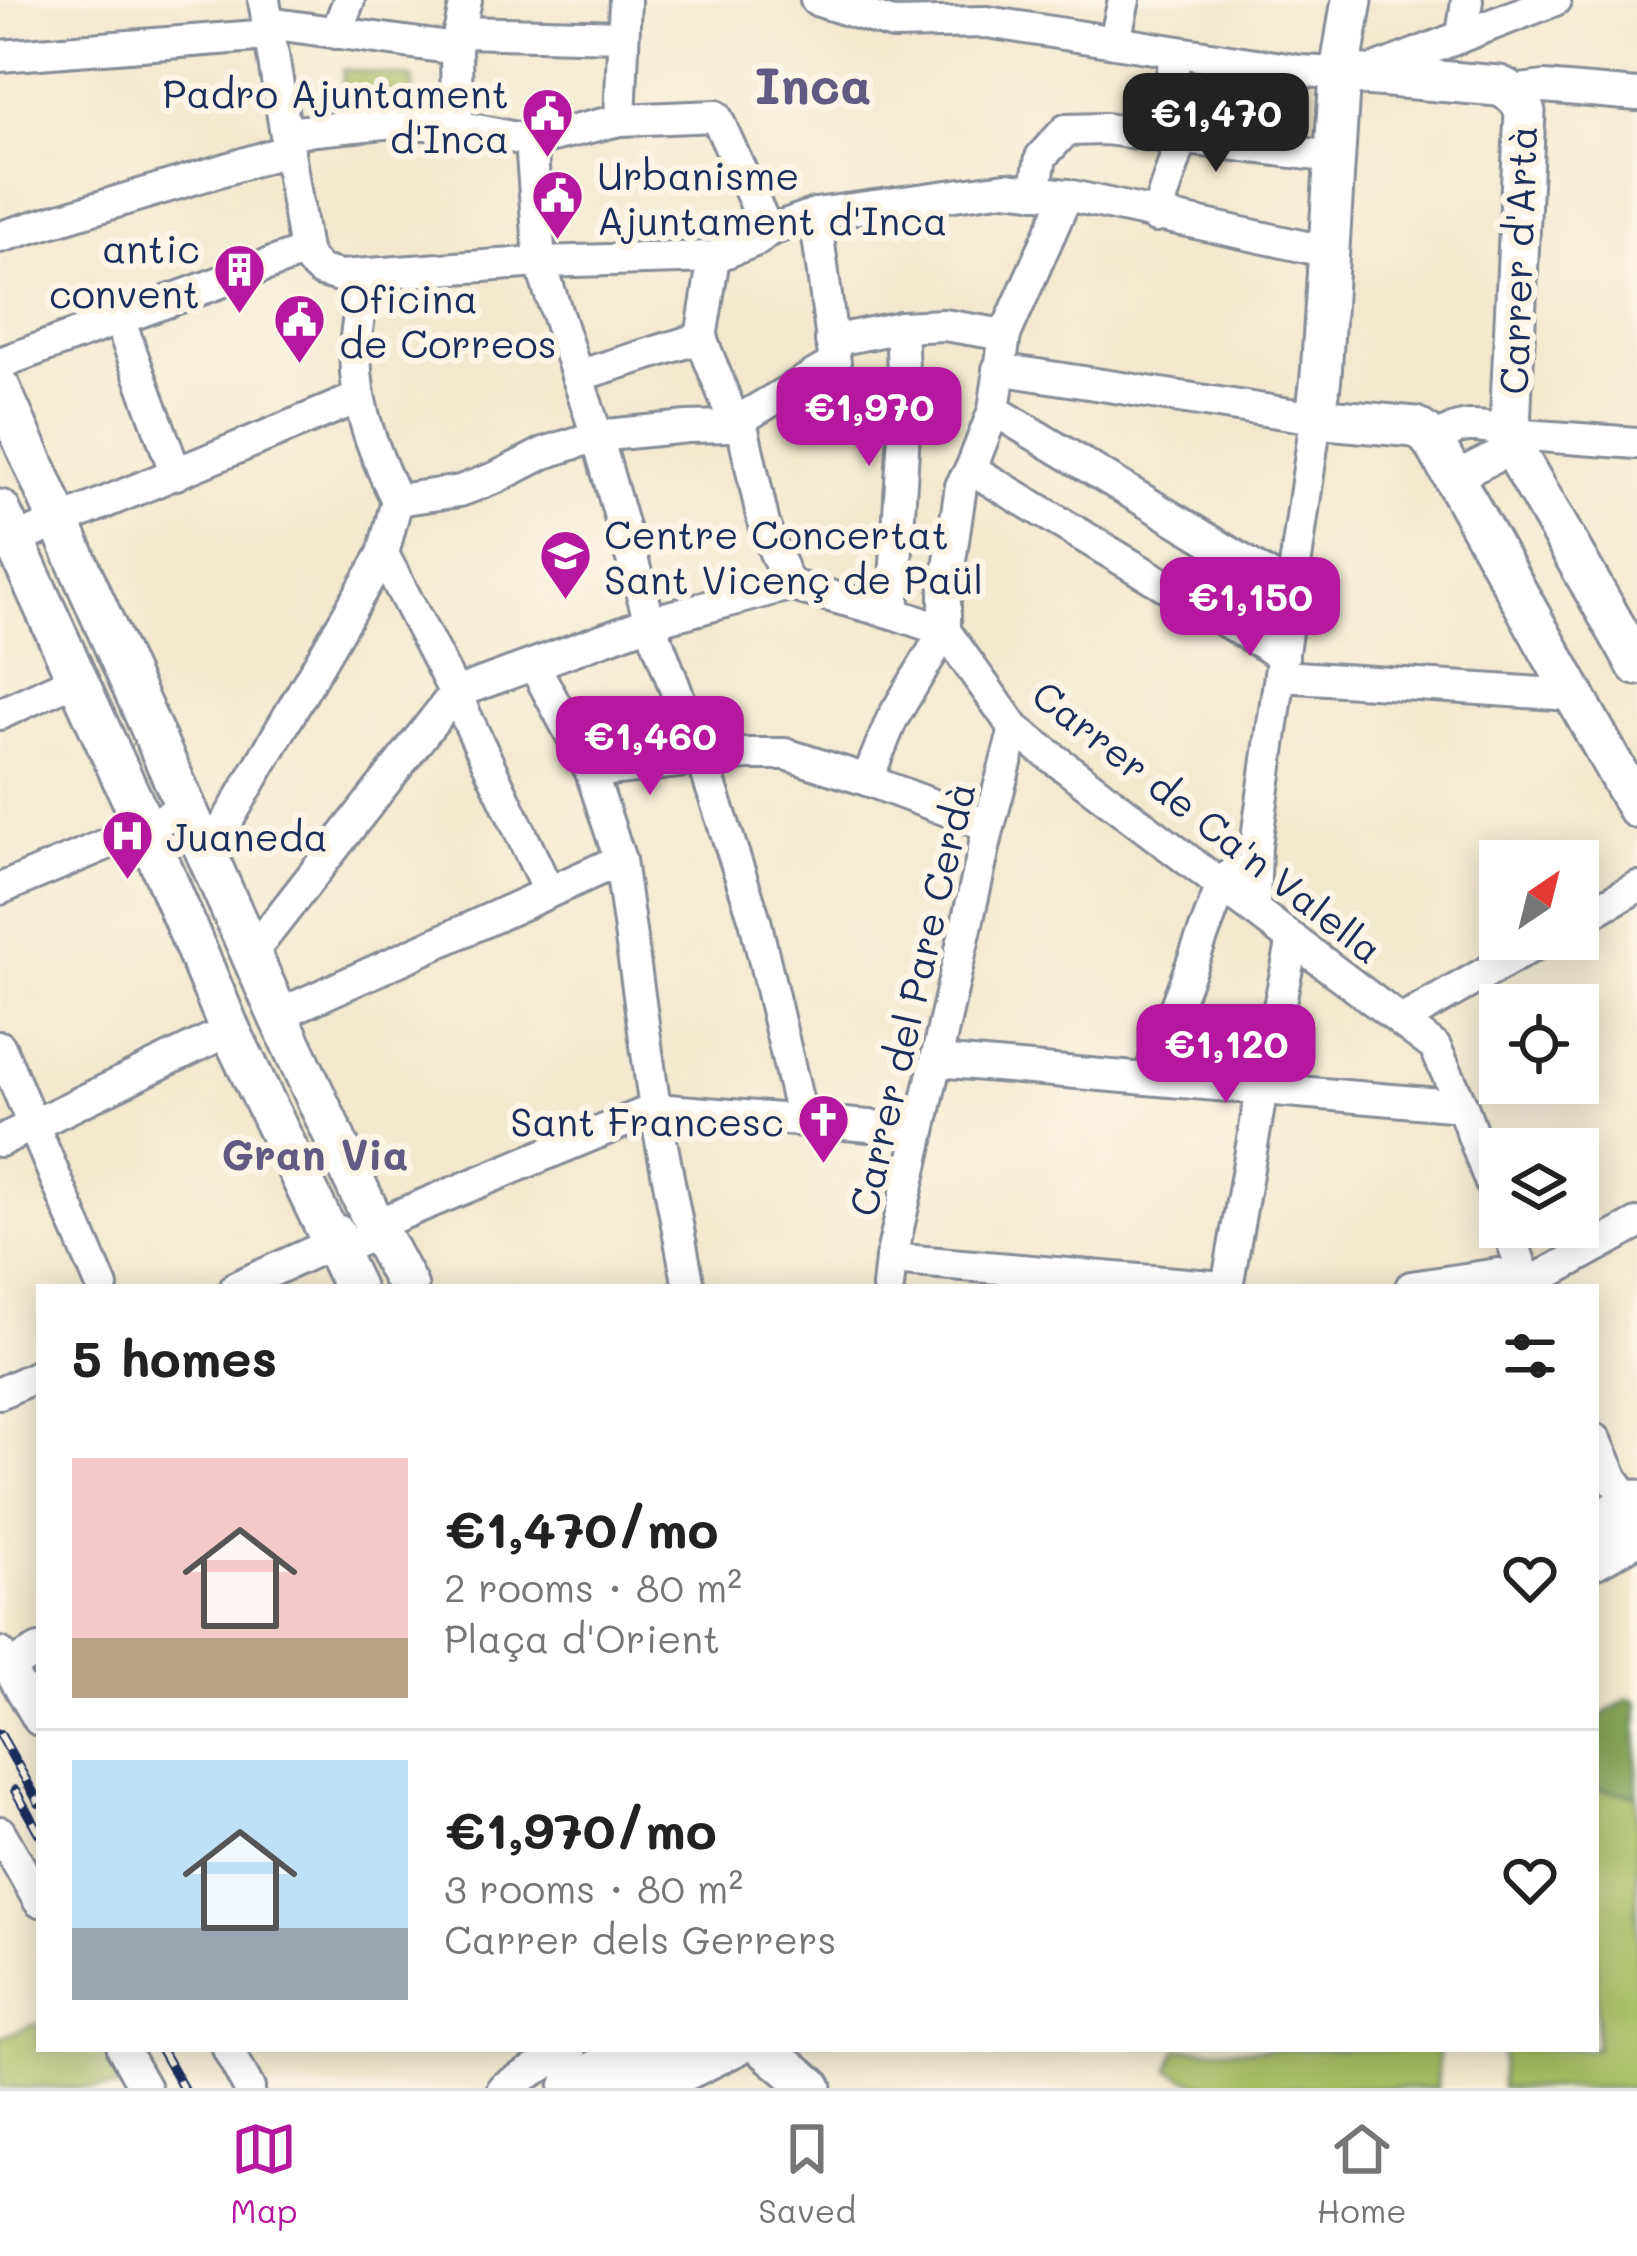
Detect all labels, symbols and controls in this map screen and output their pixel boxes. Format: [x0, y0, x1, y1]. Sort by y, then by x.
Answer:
district label: Inca [754, 50, 872, 117]
place label: Padro Ajuntament d'Inca [162, 67, 509, 163]
pin: €1,470 [1118, 73, 1314, 175]
public building icon: Padro Ajuntament d'Inca [520, 86, 576, 160]
text: €1,470 [1150, 86, 1282, 137]
street label: Carrer d'Artà [1487, 125, 1547, 395]
place label: Urbanisme Ajuntament d'Inca [597, 149, 947, 245]
public building icon: Urbanisme Ajuntament d'Inca [530, 168, 586, 242]
place label: antic convent [49, 222, 200, 318]
building icon: antic convent [211, 241, 267, 315]
place label: Oficina de Correos [339, 272, 557, 368]
public building icon: Oficina de Correos [272, 291, 328, 365]
pin: €1,970 [771, 367, 967, 469]
text: €1,970 [803, 380, 935, 431]
place label: Centre Concertat Sant Vicenç de Paül [604, 508, 983, 604]
school or university icon: Centre Concertat Sant Vicenç de Paül [537, 527, 593, 601]
pin: €1,150 [1152, 557, 1348, 659]
text: €1,150 [1187, 570, 1313, 621]
street label: Carrer de Ca'n Valella [1023, 668, 1393, 974]
pin: €1,460 [552, 696, 748, 798]
text: €1,460 [583, 709, 717, 760]
street label: Carrer del Pare Cerdà [836, 777, 986, 1221]
hospital icon: Juaneda [99, 807, 155, 881]
place label: Juaneda [166, 810, 328, 861]
north arrow [1479, 840, 1599, 960]
map controls [1479, 840, 1599, 1248]
button: locate [1479, 984, 1599, 1104]
pin: €1,120 [1128, 1004, 1324, 1106]
text: €1,120 [1163, 1017, 1289, 1068]
church icon: Sant Francesc [795, 1092, 851, 1166]
place label: Sant Francesc [510, 1095, 784, 1146]
district label: Gran Via [221, 1126, 409, 1181]
button: layers [1479, 1128, 1599, 1248]
text: 5 homes [72, 1323, 277, 1390]
icon: filters [1497, 1323, 1563, 1389]
text: €1,470/mo [444, 1494, 718, 1561]
icon: home [168, 1506, 312, 1650]
icon: heart [1497, 1545, 1563, 1611]
text: 2 rooms · 80 m² [444, 1561, 742, 1612]
text: Plaça d'Orient [444, 1612, 720, 1663]
text: €1,970/mo [444, 1795, 717, 1862]
icon: home [168, 1808, 312, 1952]
icon: heart [1497, 1847, 1563, 1913]
text: 3 rooms · 80 m² [444, 1862, 743, 1913]
text: Carrer dels Gerrers [444, 1913, 836, 1964]
tab: Map [230, 2116, 298, 2231]
tab: Saved [758, 2116, 856, 2231]
tab: Home [1317, 2116, 1407, 2231]

